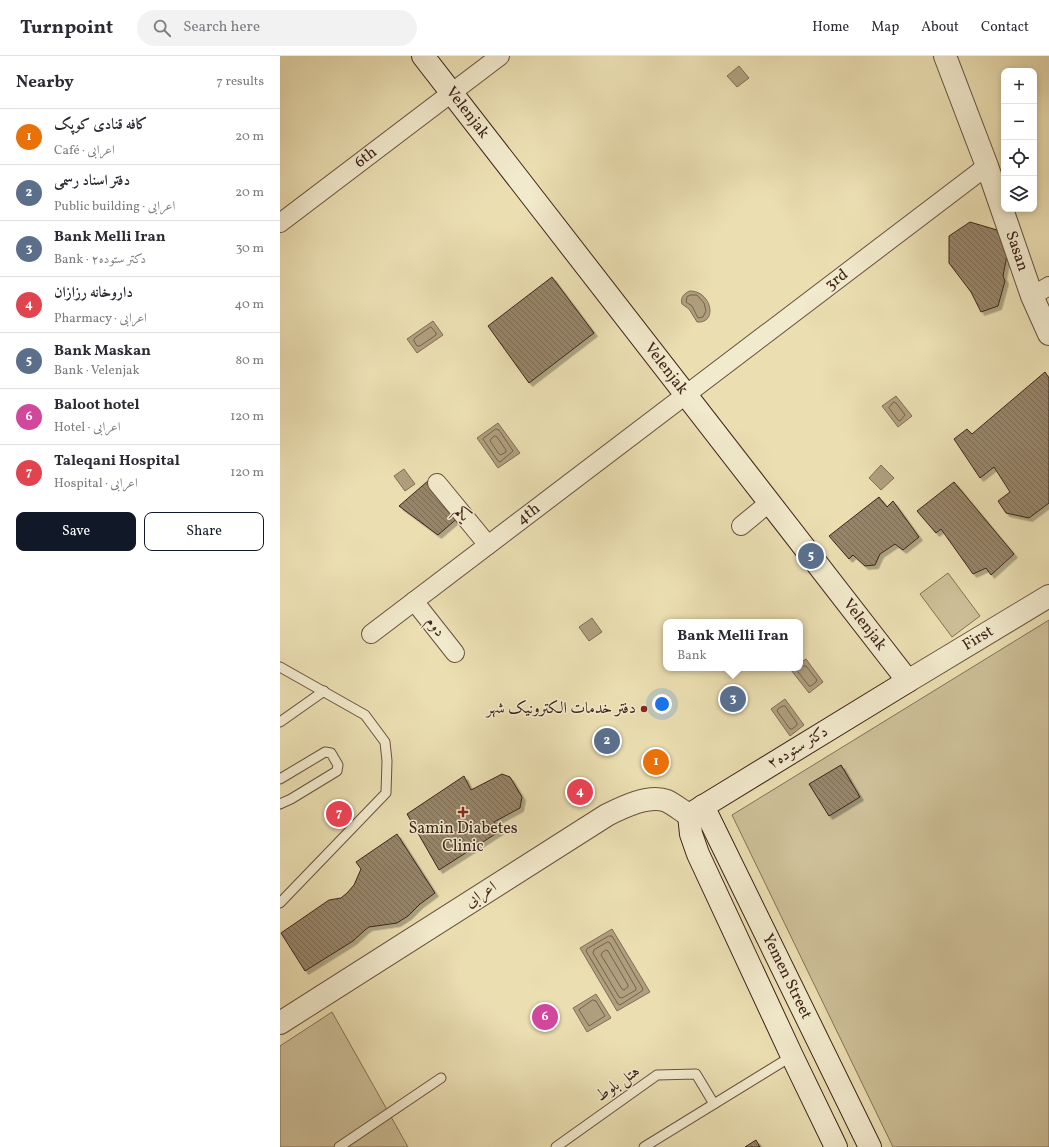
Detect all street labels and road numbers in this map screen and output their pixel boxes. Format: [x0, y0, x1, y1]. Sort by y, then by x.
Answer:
street label: Velenjak [440, 82, 494, 144]
street label: 6th [350, 142, 382, 174]
street label: Sasan [999, 228, 1034, 274]
street label: 3rd [821, 264, 853, 296]
street label: Velenjak [639, 338, 693, 400]
street label: 4th [512, 498, 545, 530]
street label: یکم [447, 502, 476, 529]
street label: Velenjak [837, 594, 892, 656]
street label: دوم [418, 612, 450, 643]
street label: First [959, 621, 998, 656]
street label: دکتر ستوده۲ [763, 721, 833, 775]
street label: اعرابی [461, 877, 501, 913]
street label: Yemen Street [756, 930, 817, 1023]
street label: هتل بلوط [591, 1061, 645, 1107]

